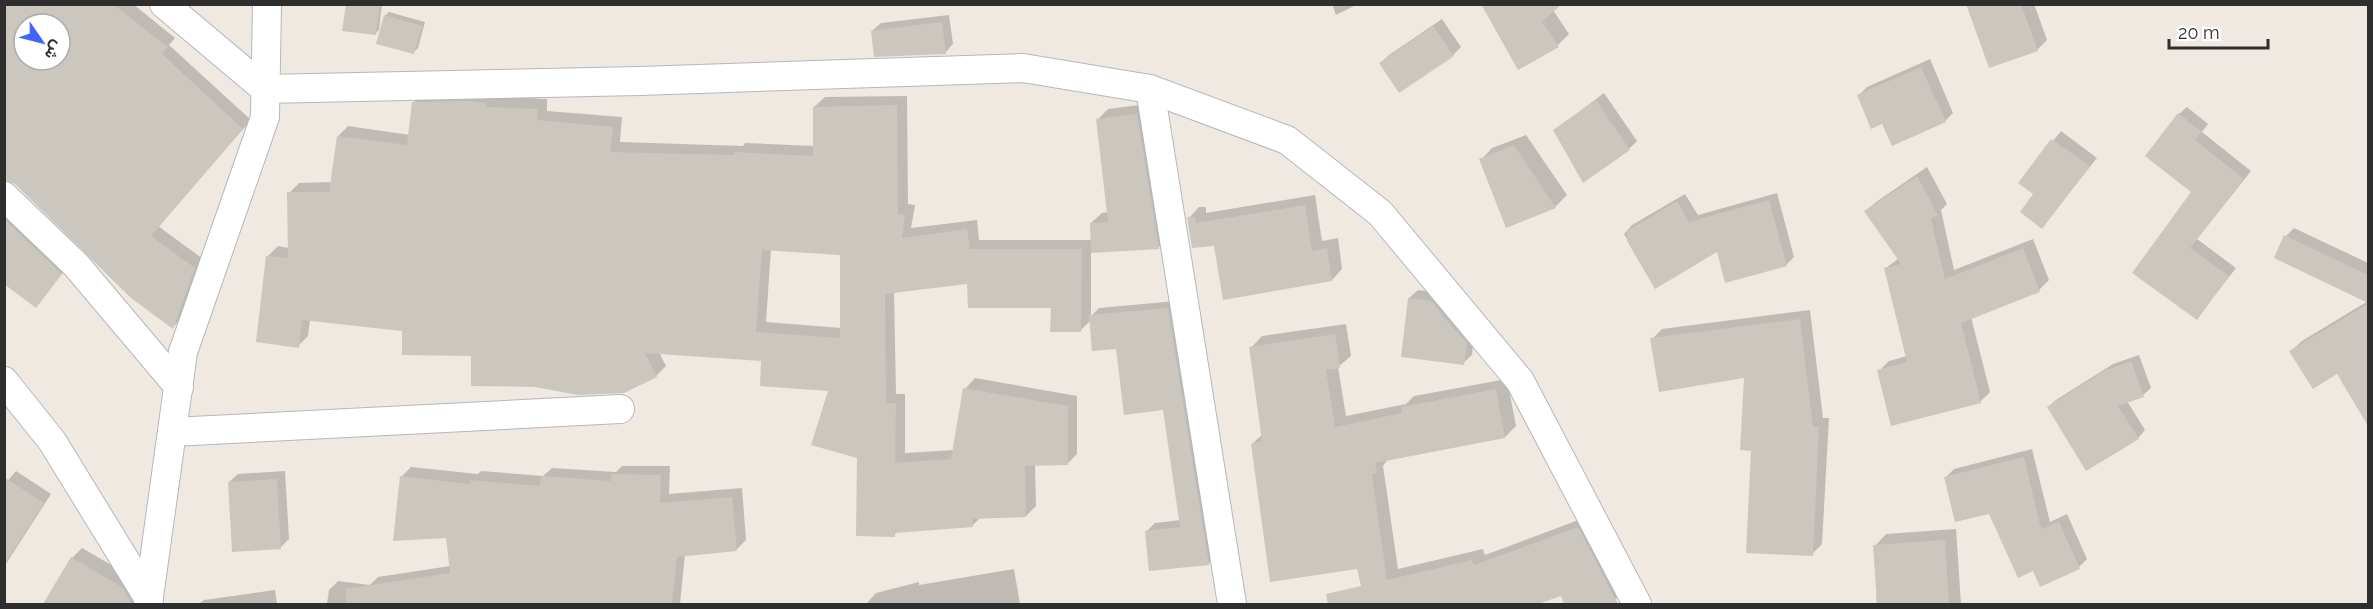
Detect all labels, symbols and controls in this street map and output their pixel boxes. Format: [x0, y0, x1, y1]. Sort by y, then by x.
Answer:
north arrow [12, 12, 72, 72]
scale bar [2169, 12, 2268, 50]
text: 20 m [2178, 22, 2220, 43]
text: ش [41, 37, 67, 64]

